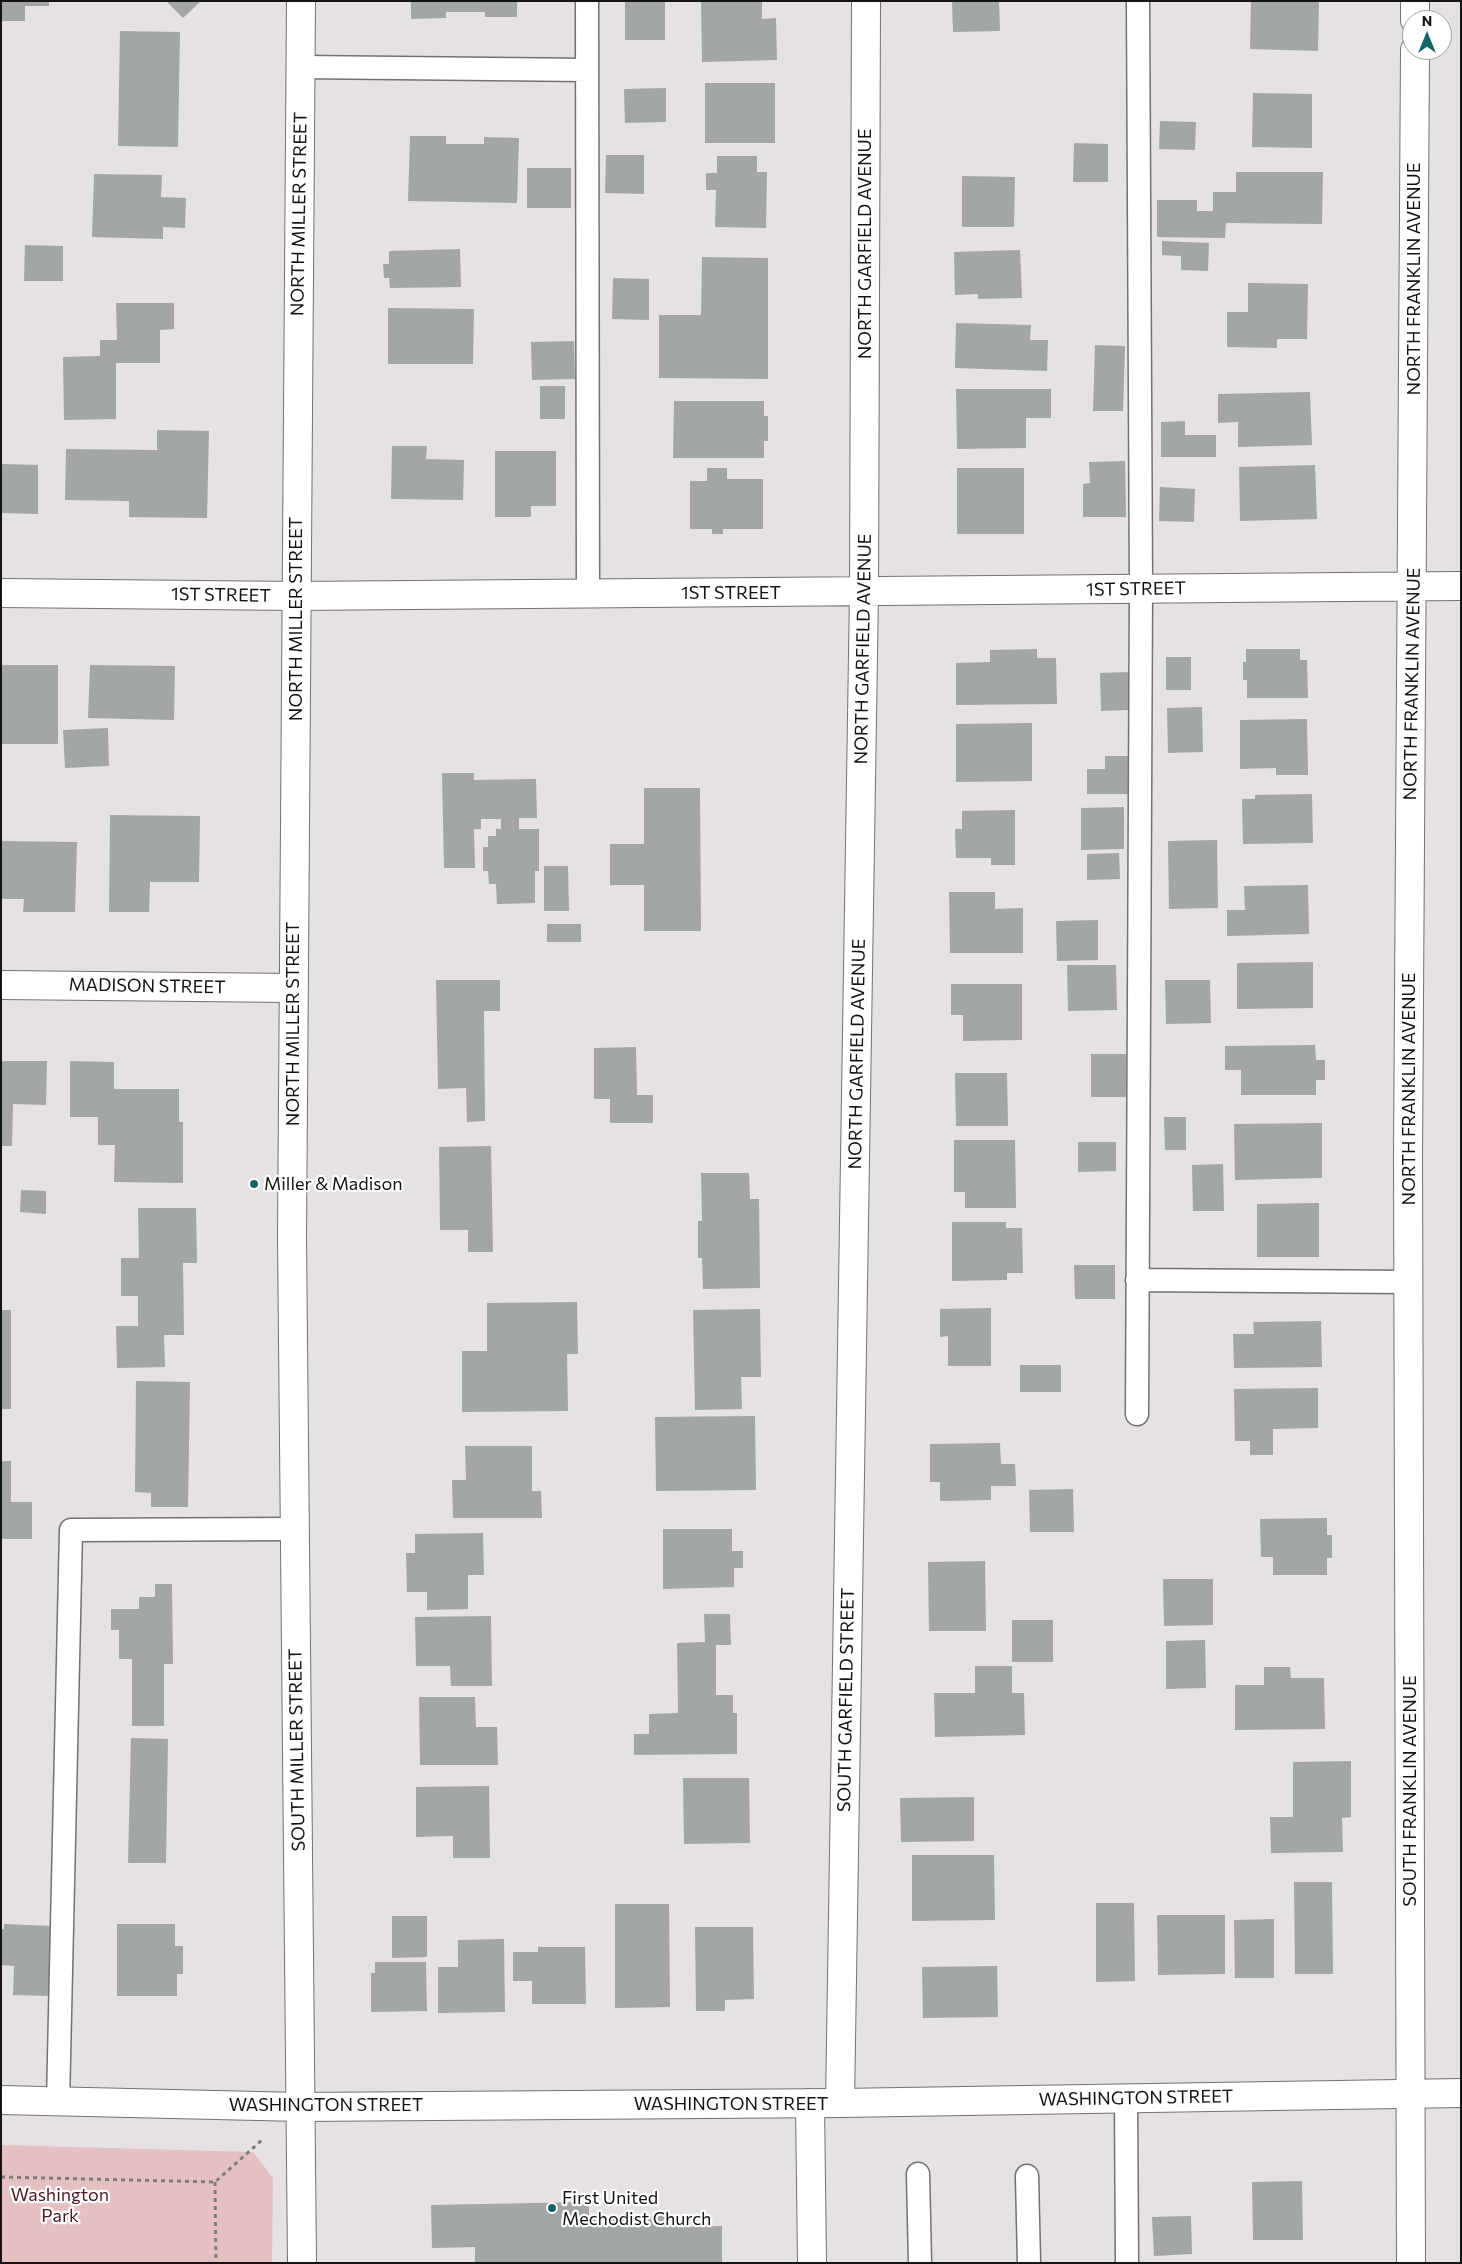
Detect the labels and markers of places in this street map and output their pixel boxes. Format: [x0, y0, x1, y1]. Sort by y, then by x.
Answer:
place label: Miller & Madison [264, 1173, 403, 1195]
marker: Miller & Madison [248, 1178, 260, 1190]
place label: First United Mechodist Church [562, 2187, 711, 2230]
marker: First United Mechodist Church [546, 2202, 558, 2214]

